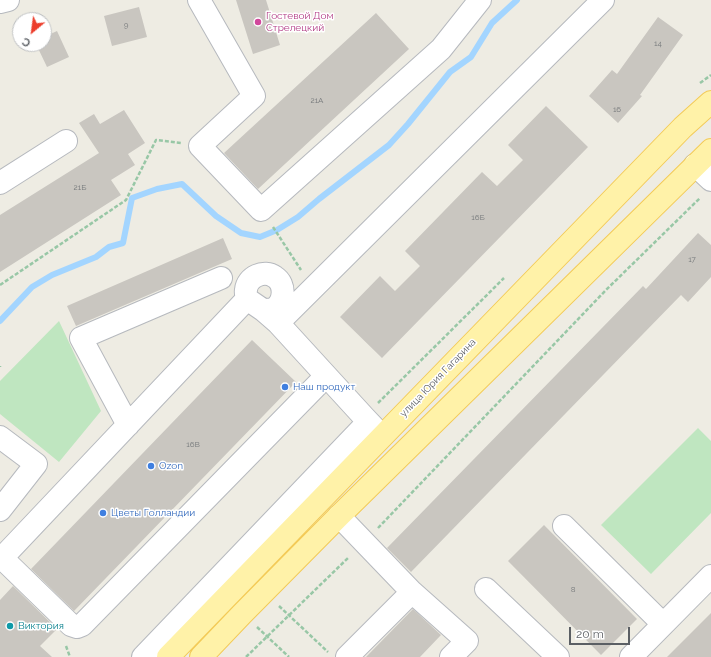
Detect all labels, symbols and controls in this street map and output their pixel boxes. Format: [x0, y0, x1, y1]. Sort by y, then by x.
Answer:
place label: Гостевой Дом Стрелецкий [266, 10, 333, 34]
north arrow [12, 12, 52, 52]
marker: Гостевой Дом Стрелецкий [253, 17, 263, 27]
house number: 9 [124, 21, 128, 31]
text: С [20, 35, 33, 50]
house number: 14 [654, 39, 662, 49]
house number: 21А [311, 96, 323, 106]
house number: 16 [613, 105, 621, 115]
house number: 21Б [74, 183, 86, 193]
house number: 16Б [471, 213, 485, 223]
house number: 17 [688, 255, 696, 265]
street label: улица Юрия Гагарина [398, 336, 478, 420]
place label: Наш продукт [293, 381, 355, 393]
marker: Наш продукт [280, 382, 290, 392]
house number: 16В [186, 440, 200, 450]
place label: Ozon [159, 460, 183, 472]
marker: Ozon [146, 461, 156, 471]
place label: Цветы Голландии [111, 507, 195, 519]
marker: Цветы Голландии [98, 508, 108, 518]
house number: 8 [571, 585, 575, 595]
scale bar [571, 619, 632, 645]
place label: Виктория [18, 620, 64, 632]
marker: Виктория [5, 621, 15, 631]
text: 20 m [576, 627, 604, 641]

